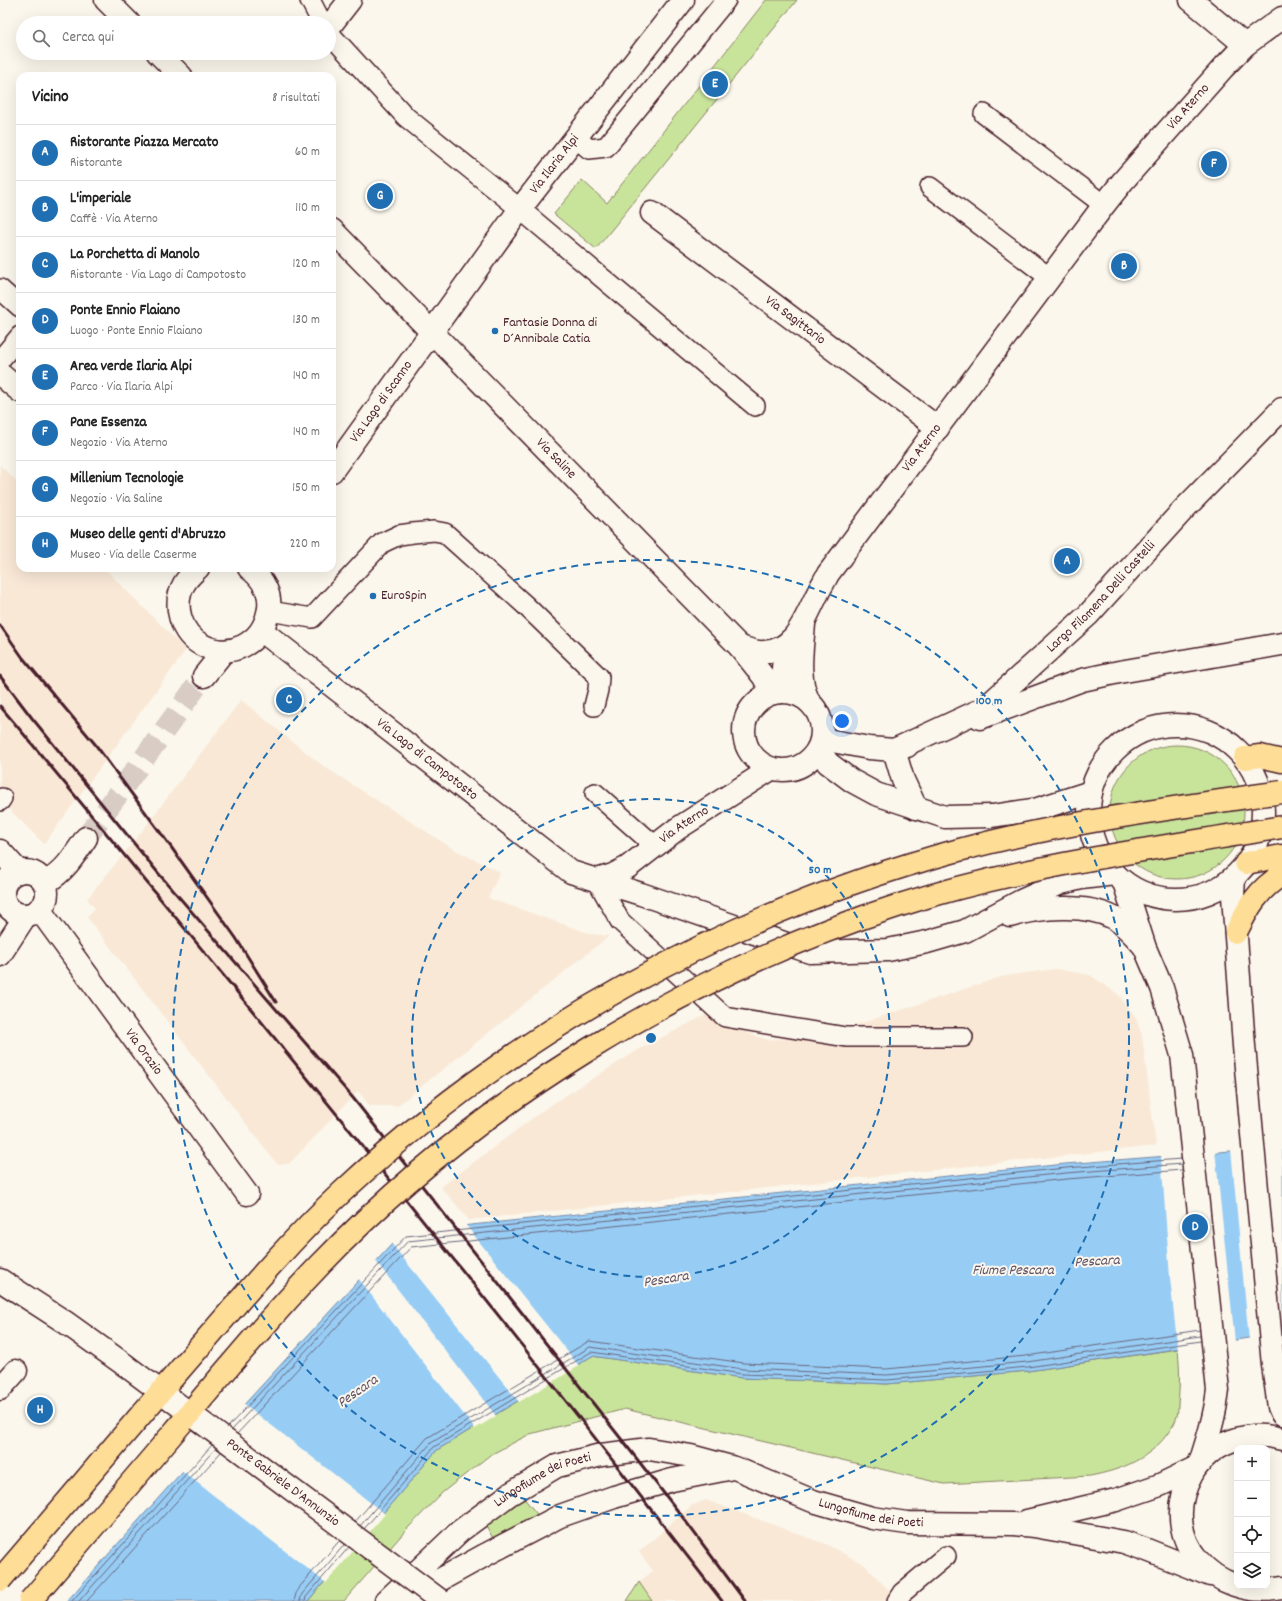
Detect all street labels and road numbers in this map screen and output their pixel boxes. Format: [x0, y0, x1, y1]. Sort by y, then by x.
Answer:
street label: Via Aterno [1162, 79, 1215, 135]
street label: Via Ilaria Alpi [525, 130, 585, 199]
street label: Via Sagittario [761, 291, 830, 350]
street label: Via Lago di Scanno [345, 357, 418, 447]
street label: Via Aterno [897, 420, 947, 477]
street label: Via Saline [531, 434, 581, 484]
street label: Largo Filomena Delli Castelli [1042, 536, 1161, 658]
street label: Via Lago di Campotosto [372, 714, 482, 806]
street label: Via Aterno [655, 801, 713, 849]
street label: Via Orazio [120, 1025, 167, 1079]
street label: Ponte Gabriele D'Annunzio [222, 1434, 344, 1532]
street label: Lungofiume dei Poeti [490, 1448, 594, 1513]
street label: Lungofiume dei Poeti [816, 1493, 924, 1533]

